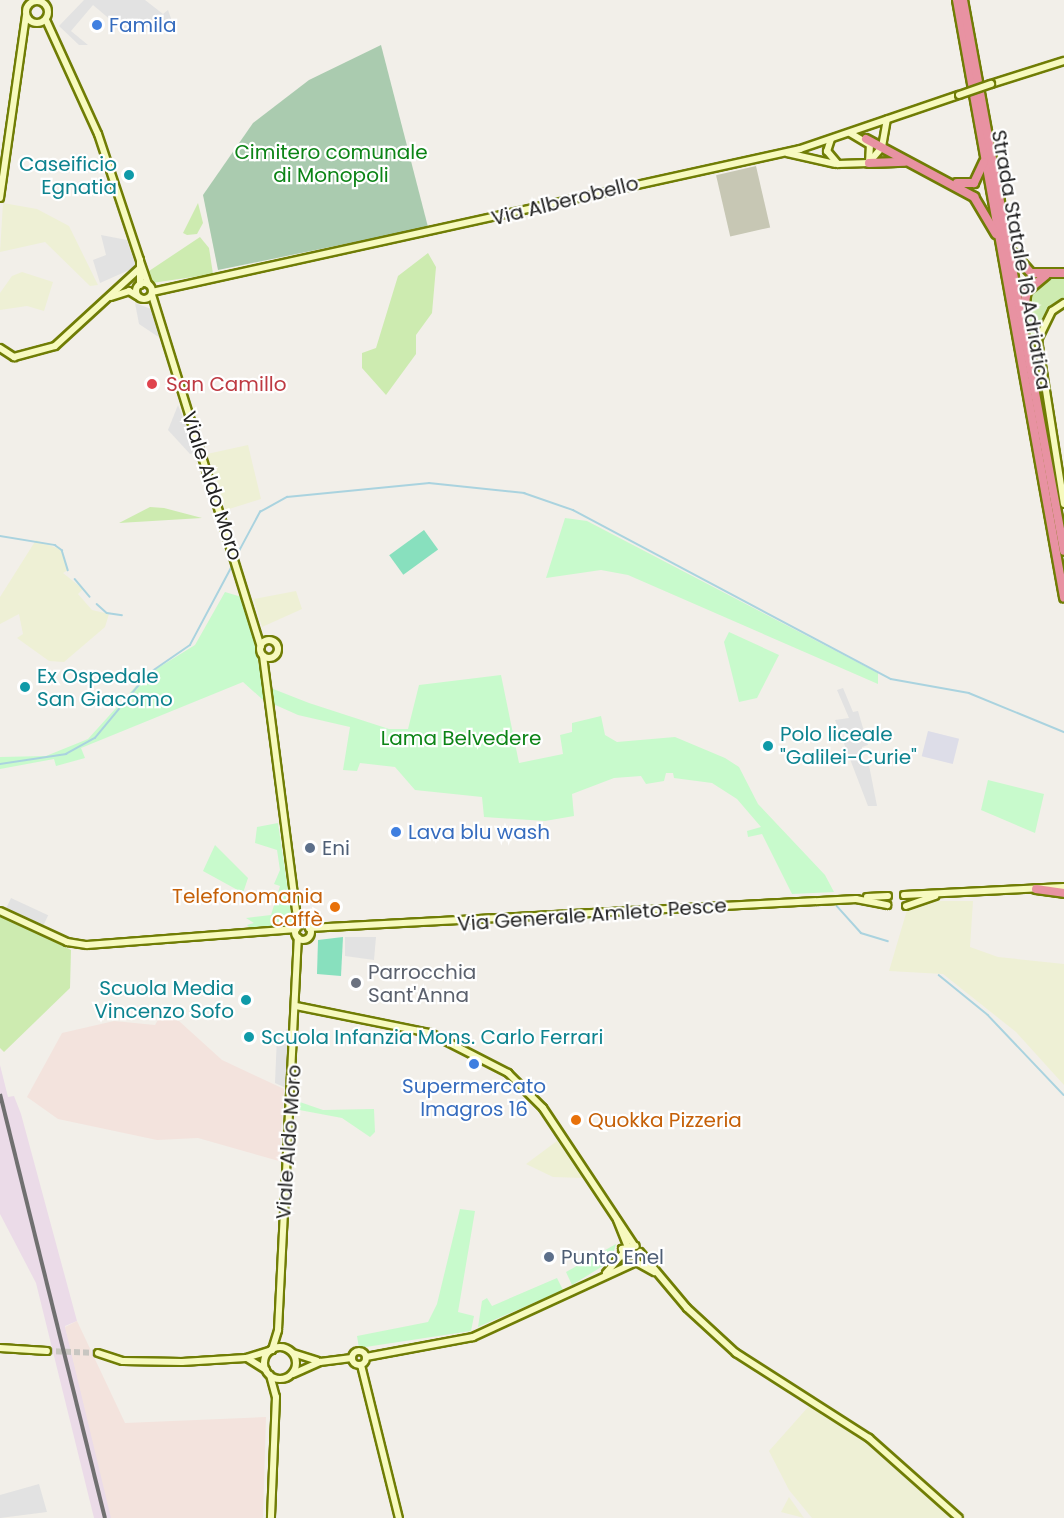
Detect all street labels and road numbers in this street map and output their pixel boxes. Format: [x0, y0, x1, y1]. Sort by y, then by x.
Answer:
street label: Strada Statale 16 Adriatica [986, 128, 1056, 392]
street label: Via Alberobello [489, 171, 641, 231]
street label: Viale Aldo Moro [177, 409, 247, 563]
street label: Via Generale Amleto Pesce [457, 894, 727, 936]
street label: Viale Aldo Moro [272, 1064, 306, 1220]

